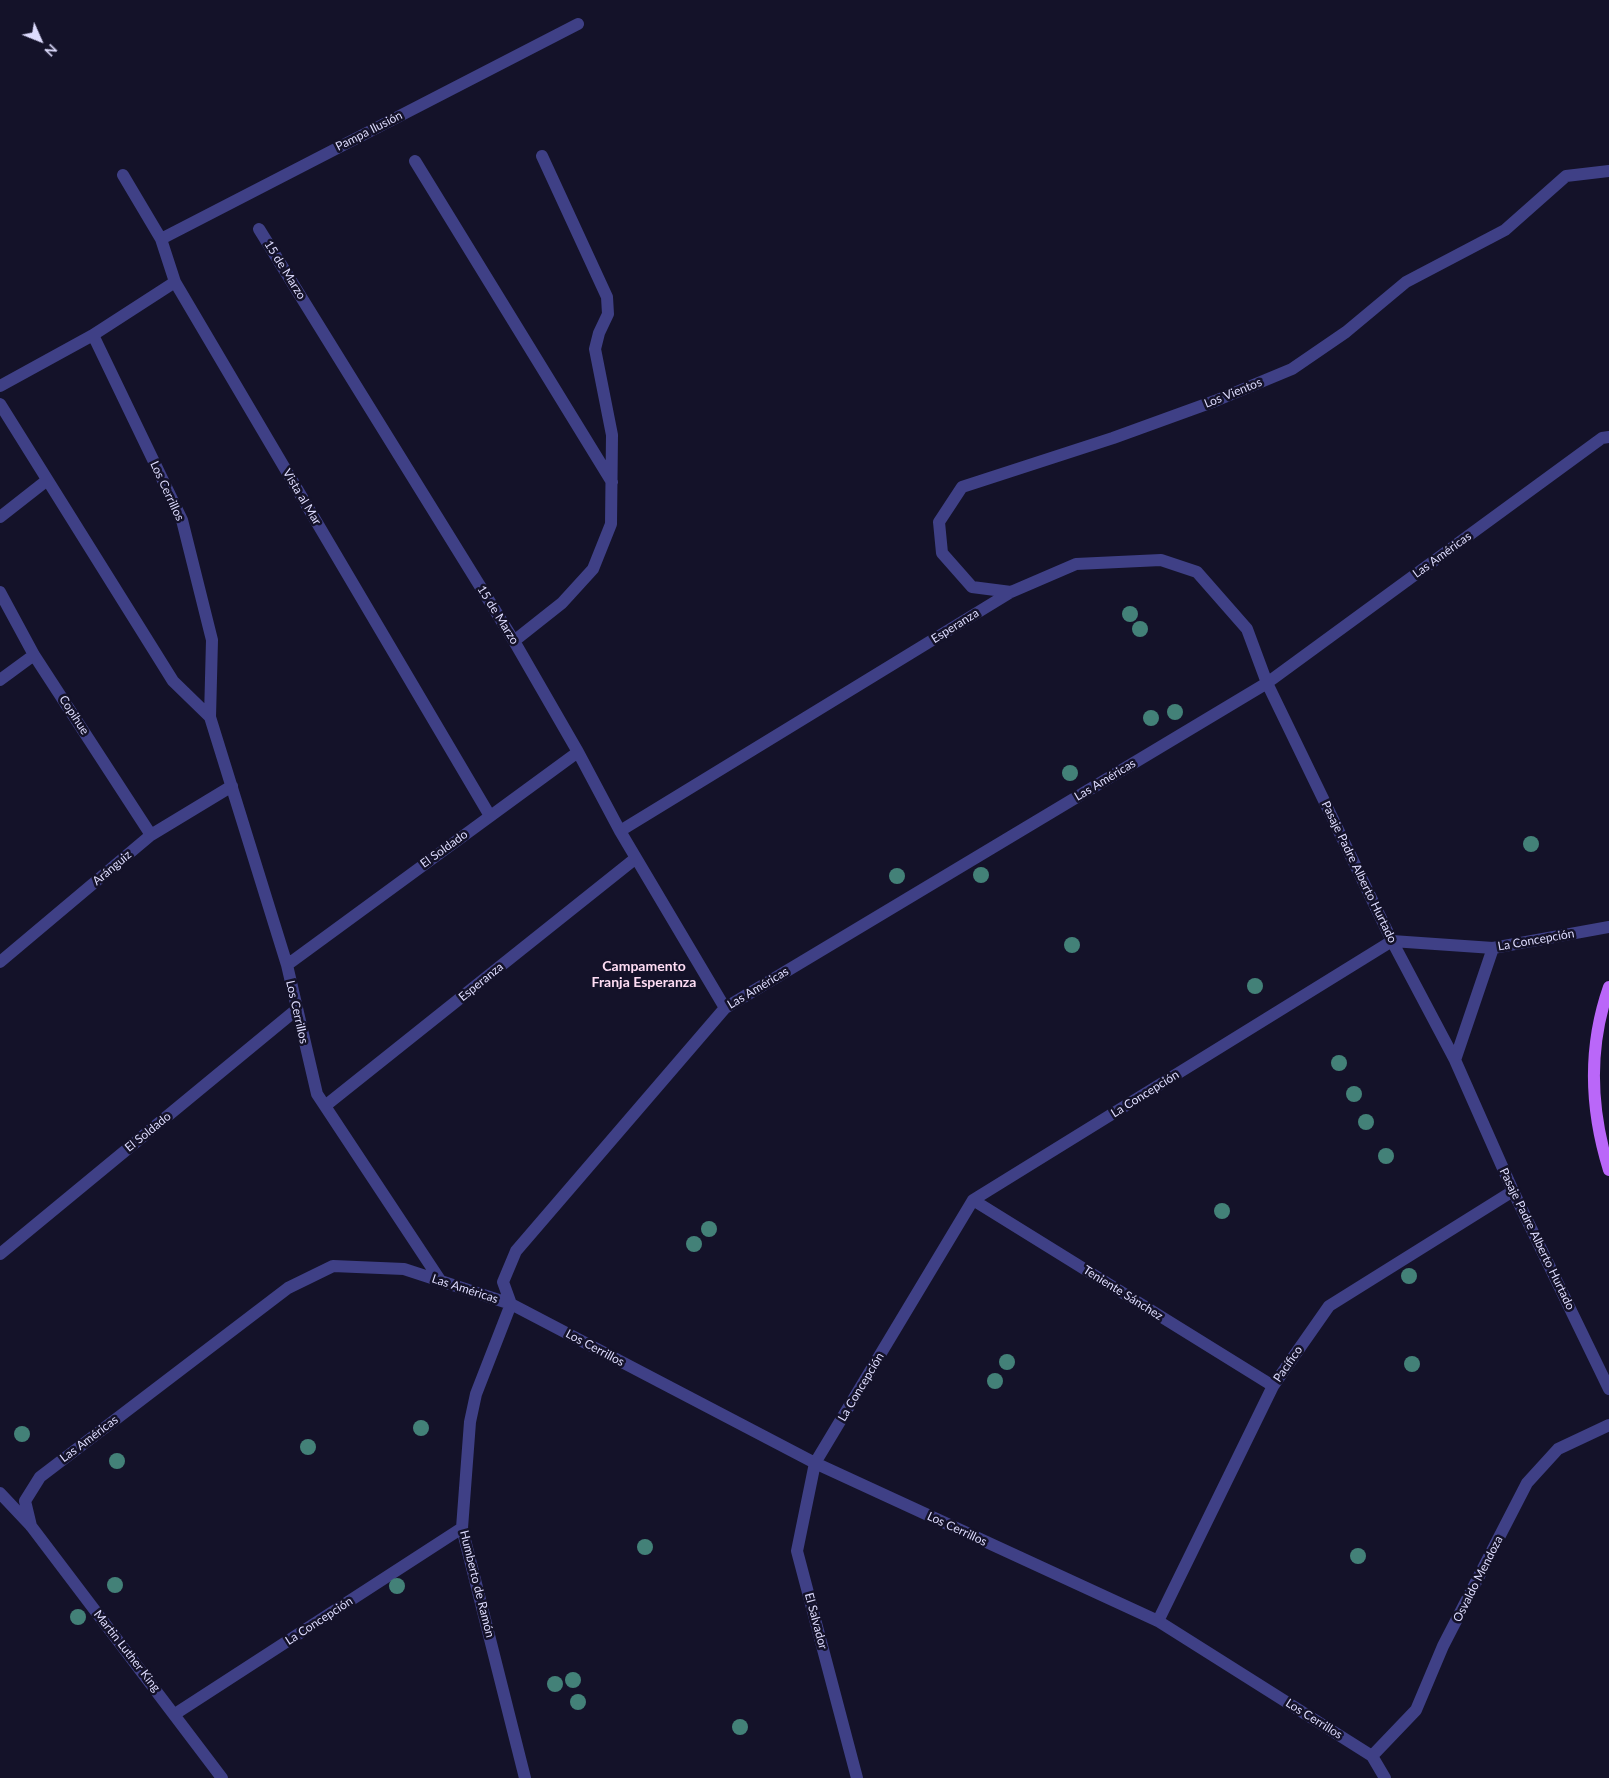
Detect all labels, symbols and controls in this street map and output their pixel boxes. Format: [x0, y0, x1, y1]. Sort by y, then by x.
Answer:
north arrow [15, 15, 65, 65]
text: N [41, 41, 61, 61]
street label: Pampa Ilusión [333, 108, 405, 154]
street label: 15 de Marzo [261, 238, 309, 302]
street label: Los Vientos [1202, 375, 1264, 411]
street label: Los Cerrillos [147, 459, 187, 523]
street label: Vista al Mar [280, 466, 324, 528]
street label: Las Américas [1410, 529, 1474, 581]
street label: 15 de Marzo [474, 583, 522, 647]
street label: Esperanza [929, 606, 981, 646]
street label: Copihue [56, 693, 92, 737]
street label: Las Américas [1072, 756, 1138, 804]
street label: Pasaje Padre Alberto Hurtado [1318, 799, 1400, 945]
street label: El Soldado [417, 827, 471, 871]
street label: Aránguiz [90, 848, 134, 888]
street label: La Concepción [1497, 926, 1575, 954]
district label: Campamento Franja Esperanza [592, 958, 696, 990]
street label: Esperanza [456, 960, 506, 1004]
street label: Las Américas [725, 964, 791, 1012]
street label: Los Cerrillos [283, 979, 311, 1045]
street label: La Concepción [1108, 1067, 1182, 1121]
street label: El Soldado [122, 1109, 174, 1155]
street label: Pasaje Padre Alberto Hurtado [1496, 1166, 1578, 1312]
street label: Teniente Sánchez [1080, 1263, 1166, 1323]
street label: Las Américas [430, 1272, 500, 1306]
street label: Los Cerrillos [563, 1327, 627, 1369]
street label: Pacífico [1270, 1343, 1306, 1385]
street label: La Concepción [835, 1350, 887, 1424]
street label: Las Américas [57, 1413, 121, 1465]
street label: Los Cerrillos [925, 1509, 989, 1549]
street label: Humberto de Ramón [457, 1529, 497, 1639]
street label: Osvaldo Mendoza [1450, 1533, 1506, 1625]
street label: El Salvador [802, 1591, 830, 1651]
street label: La Concepción [283, 1594, 355, 1648]
street label: Martin Luther King [91, 1607, 163, 1695]
street label: Los Cerrillos [1283, 1696, 1345, 1742]

